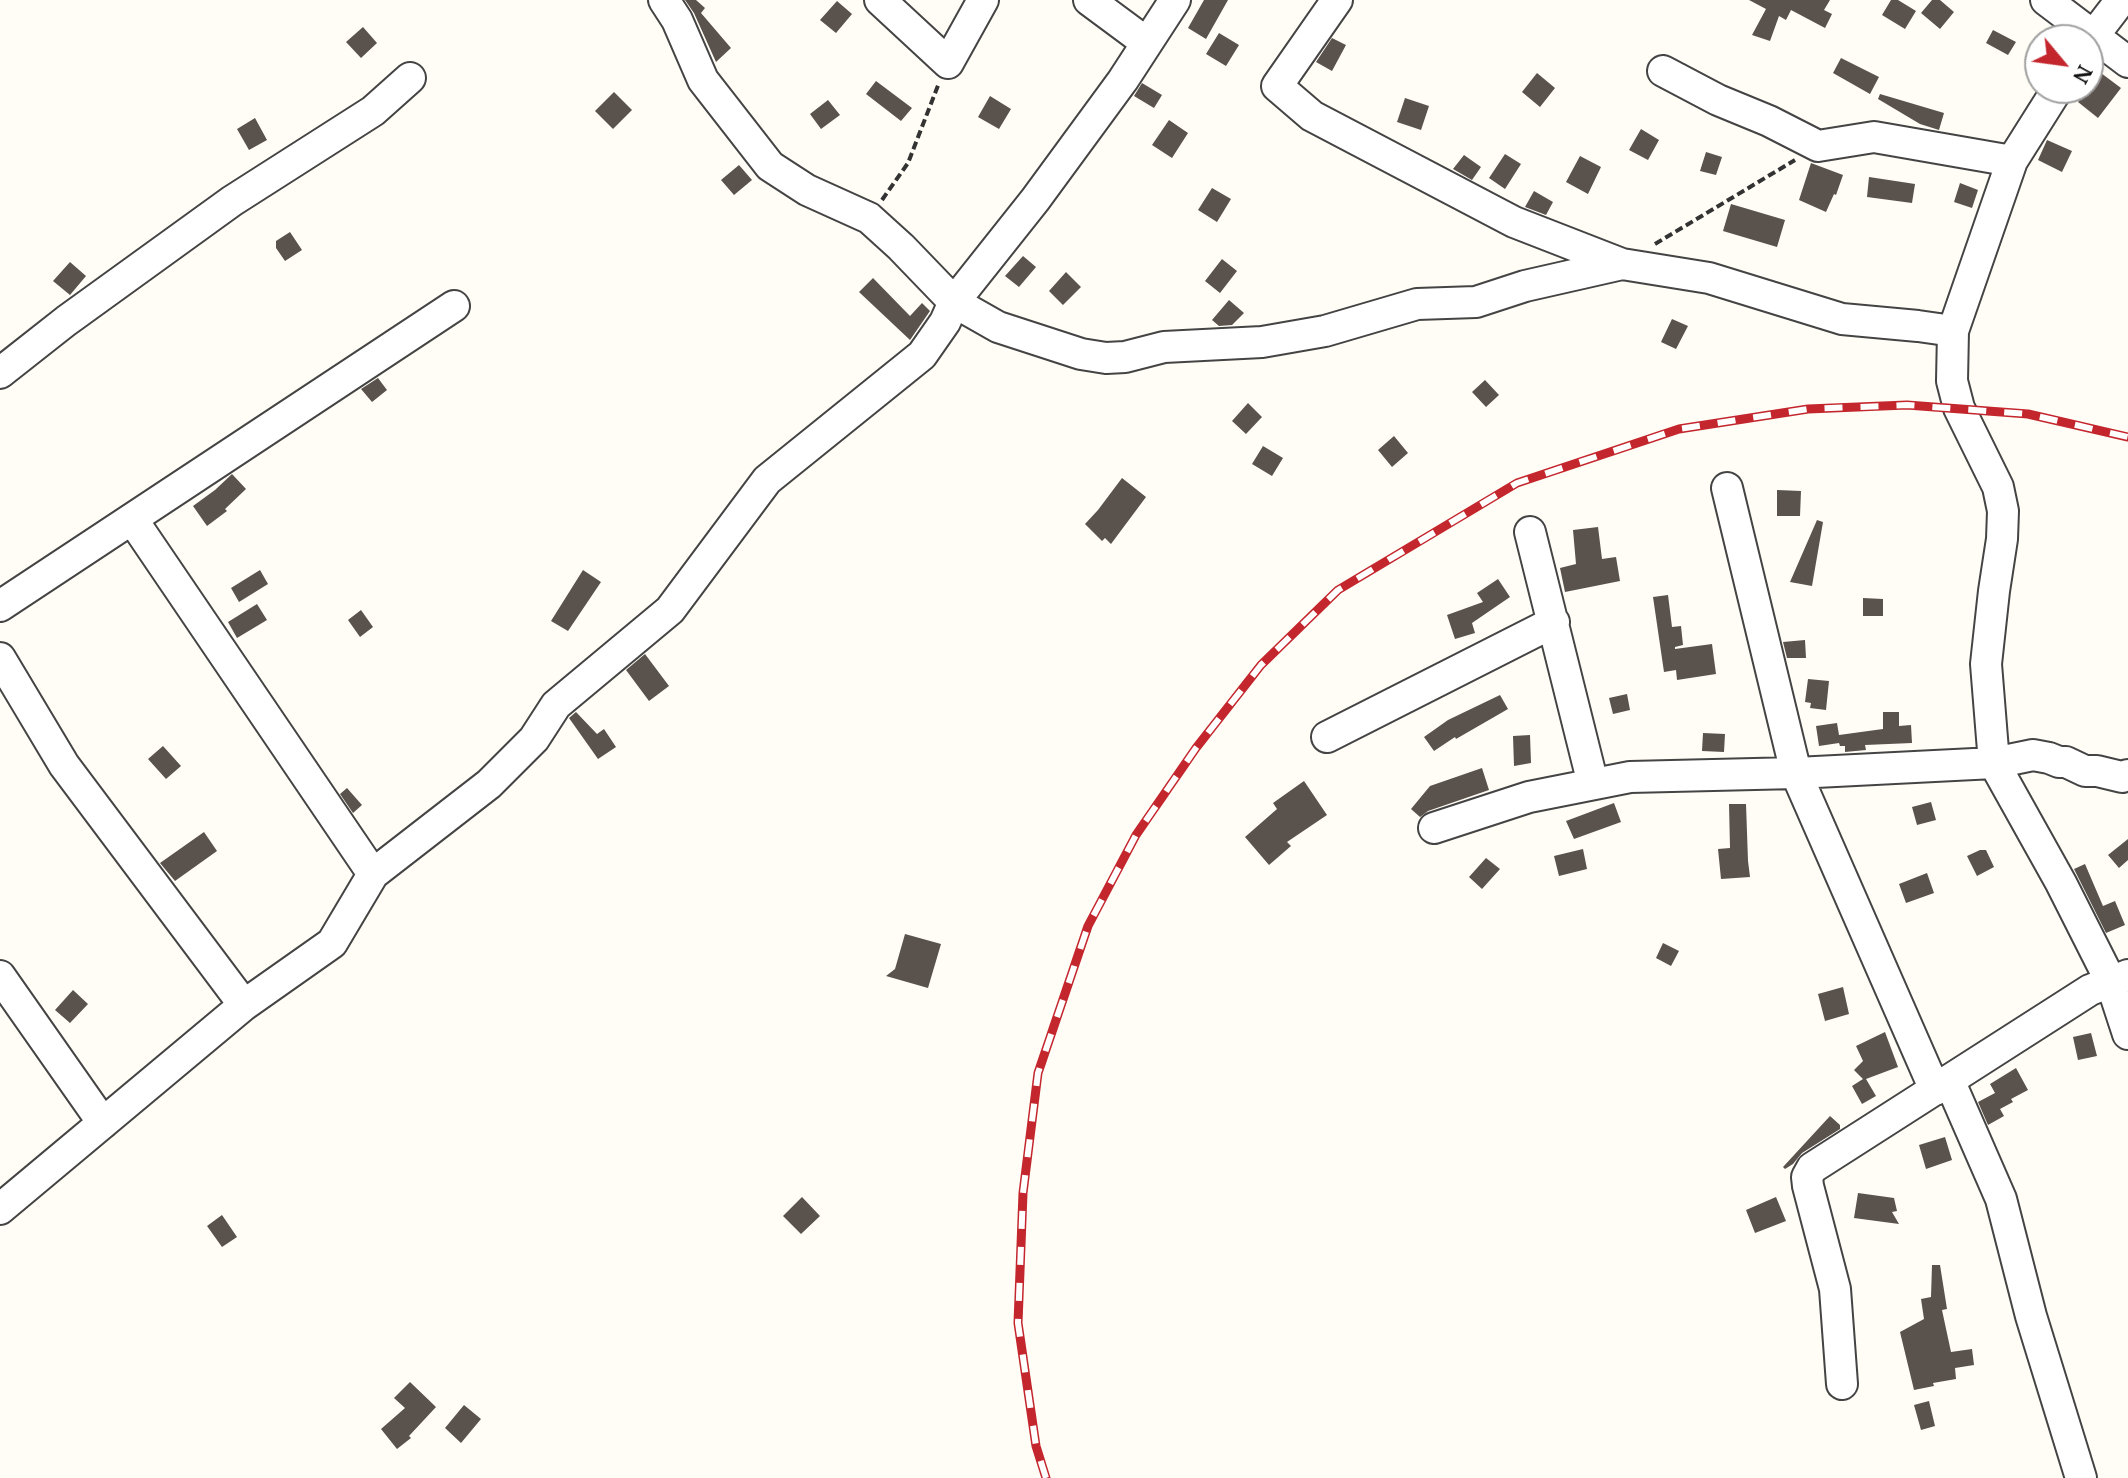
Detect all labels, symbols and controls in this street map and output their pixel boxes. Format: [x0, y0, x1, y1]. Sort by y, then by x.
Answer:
north arrow [2024, 24, 2104, 104]
text: N [2067, 61, 2100, 89]

